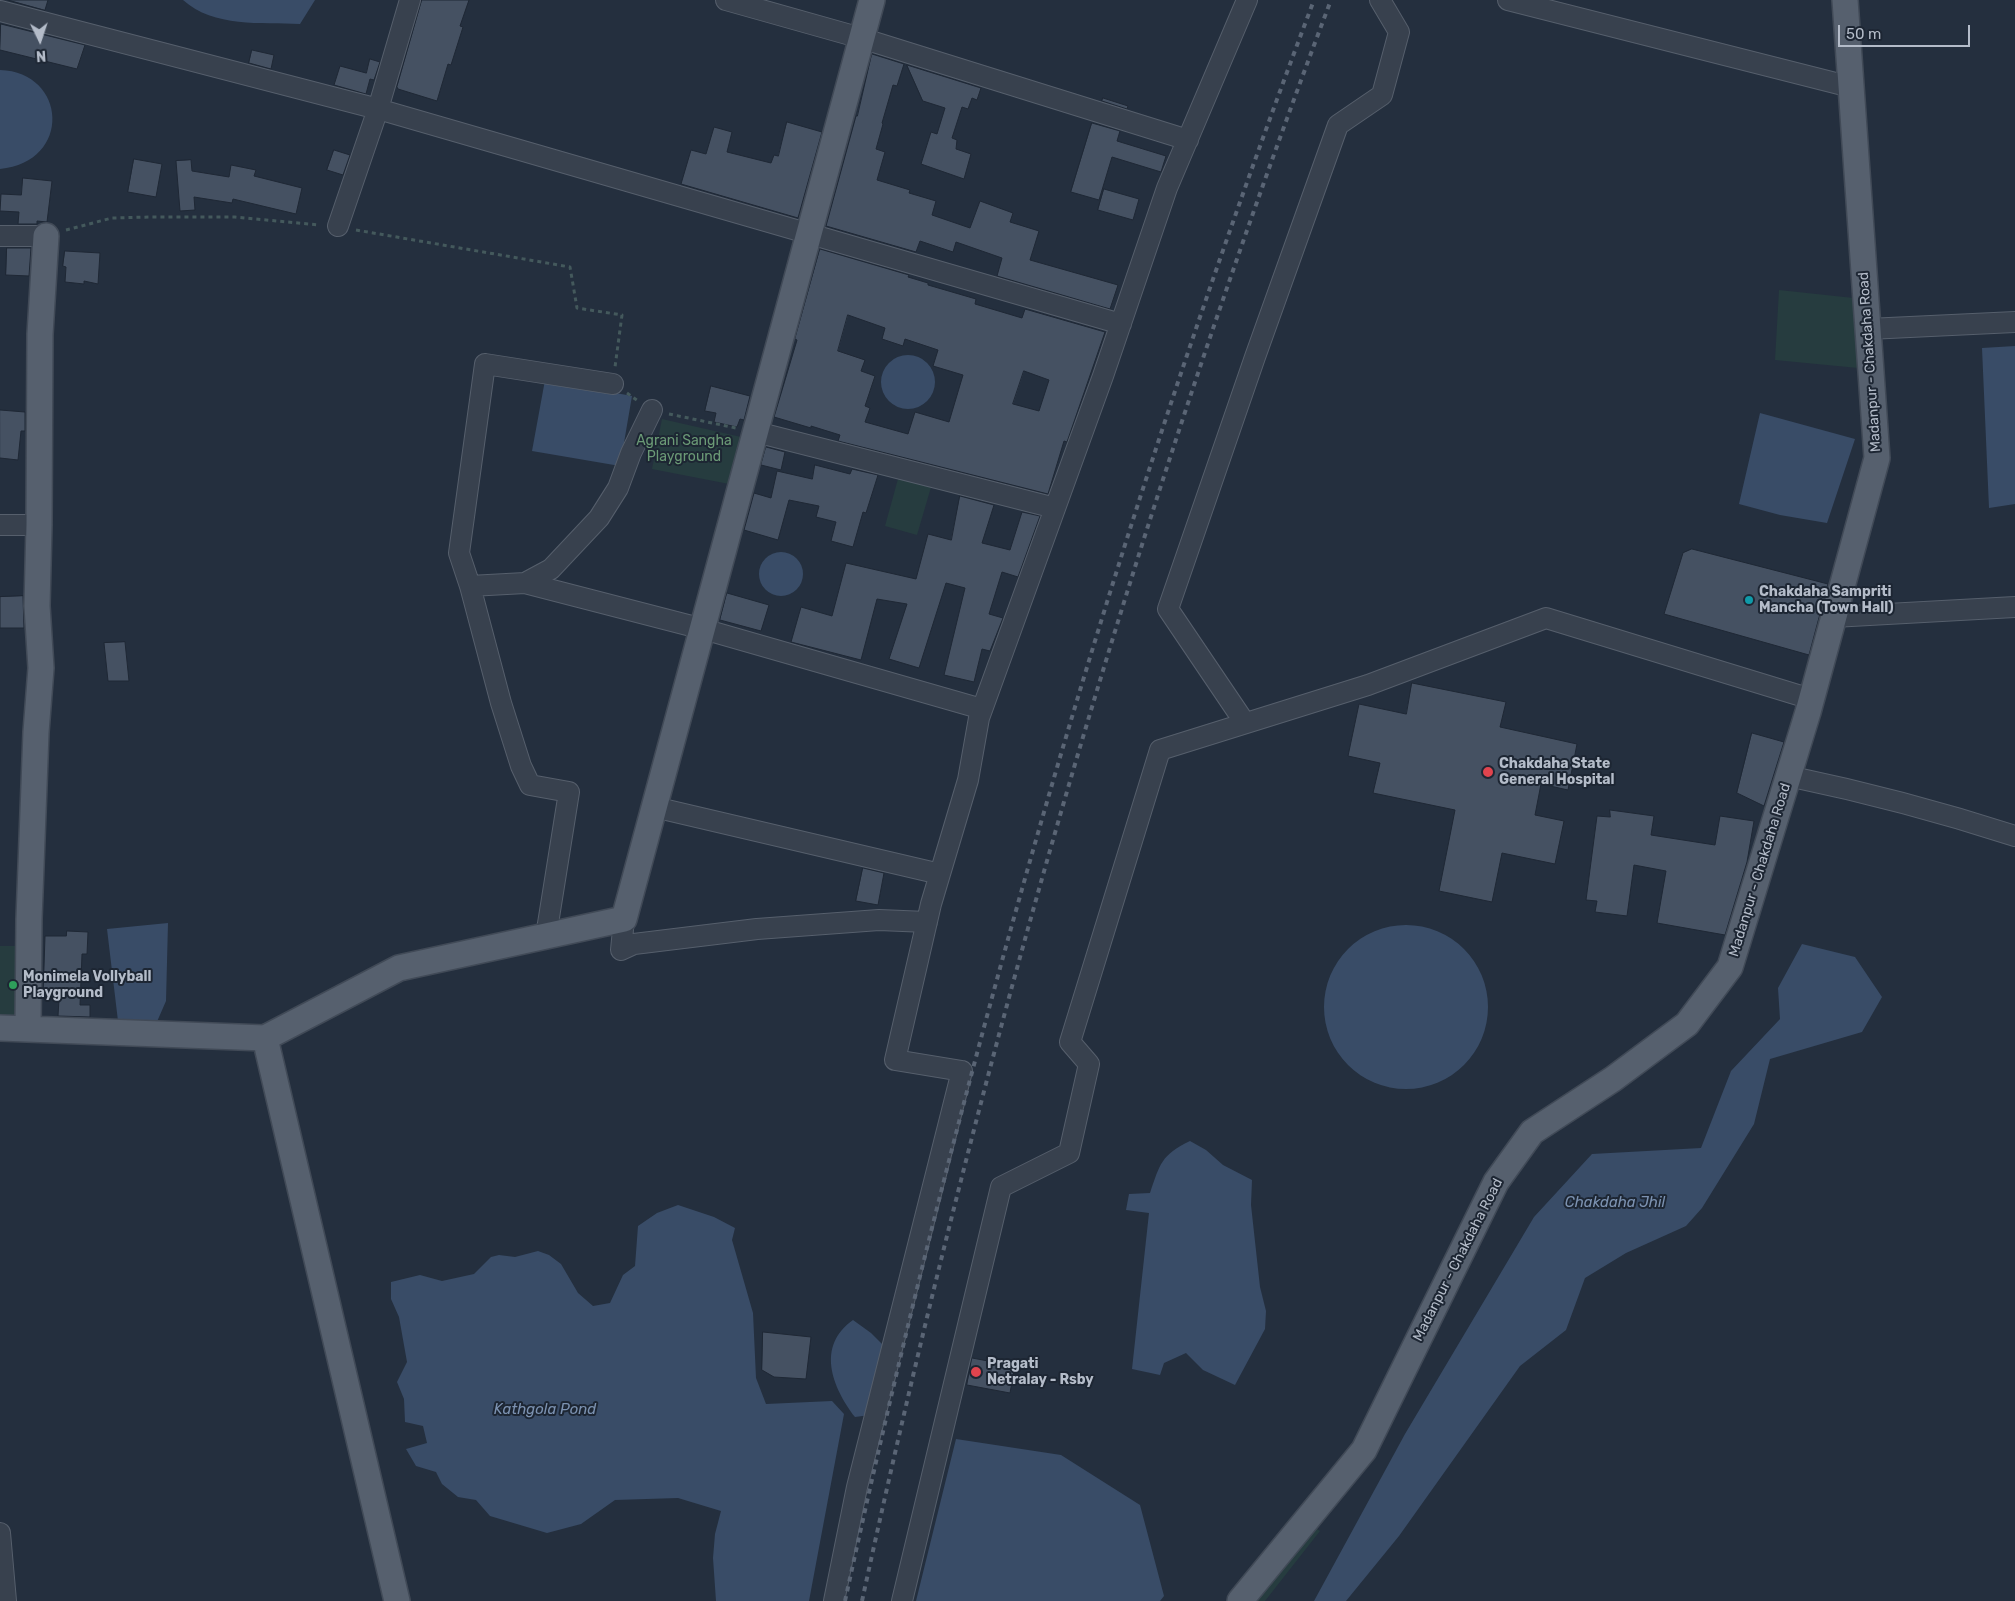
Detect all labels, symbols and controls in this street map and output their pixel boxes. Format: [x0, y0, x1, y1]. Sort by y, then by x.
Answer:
north arrow [15, 15, 65, 65]
scale bar [1840, 15, 1972, 47]
text: 50 m [1846, 25, 1881, 43]
text: N [35, 47, 47, 64]
street label: Madanpur - Chakdaha Road [1855, 271, 1885, 453]
park label: Agrani Sangha Playground [636, 433, 732, 466]
place label: Chakdaha Sampriti Mancha (Town Hall) [1759, 584, 1894, 616]
marker: Chakdaha Sampriti Mancha (Town Hall) [1743, 594, 1755, 606]
place label: Chakdaha State General Hospital [1499, 756, 1615, 789]
marker: Chakdaha State General Hospital [1481, 765, 1495, 779]
street label: Madanpur - Chakdaha Road [1726, 781, 1794, 959]
place label: Monimela Vollyball Playground [23, 969, 152, 1002]
marker: Monimela Vollyball Playground [7, 979, 19, 991]
street label: Madanpur - Chakdaha Road [1410, 1176, 1506, 1344]
water label: Chakdaha Jhil [1565, 1194, 1665, 1212]
place label: Pragati Netralay - Rsby [987, 1356, 1094, 1388]
marker: Pragati Netralay - Rsby [969, 1365, 983, 1379]
water label: Kathgola Pond [494, 1401, 596, 1419]

